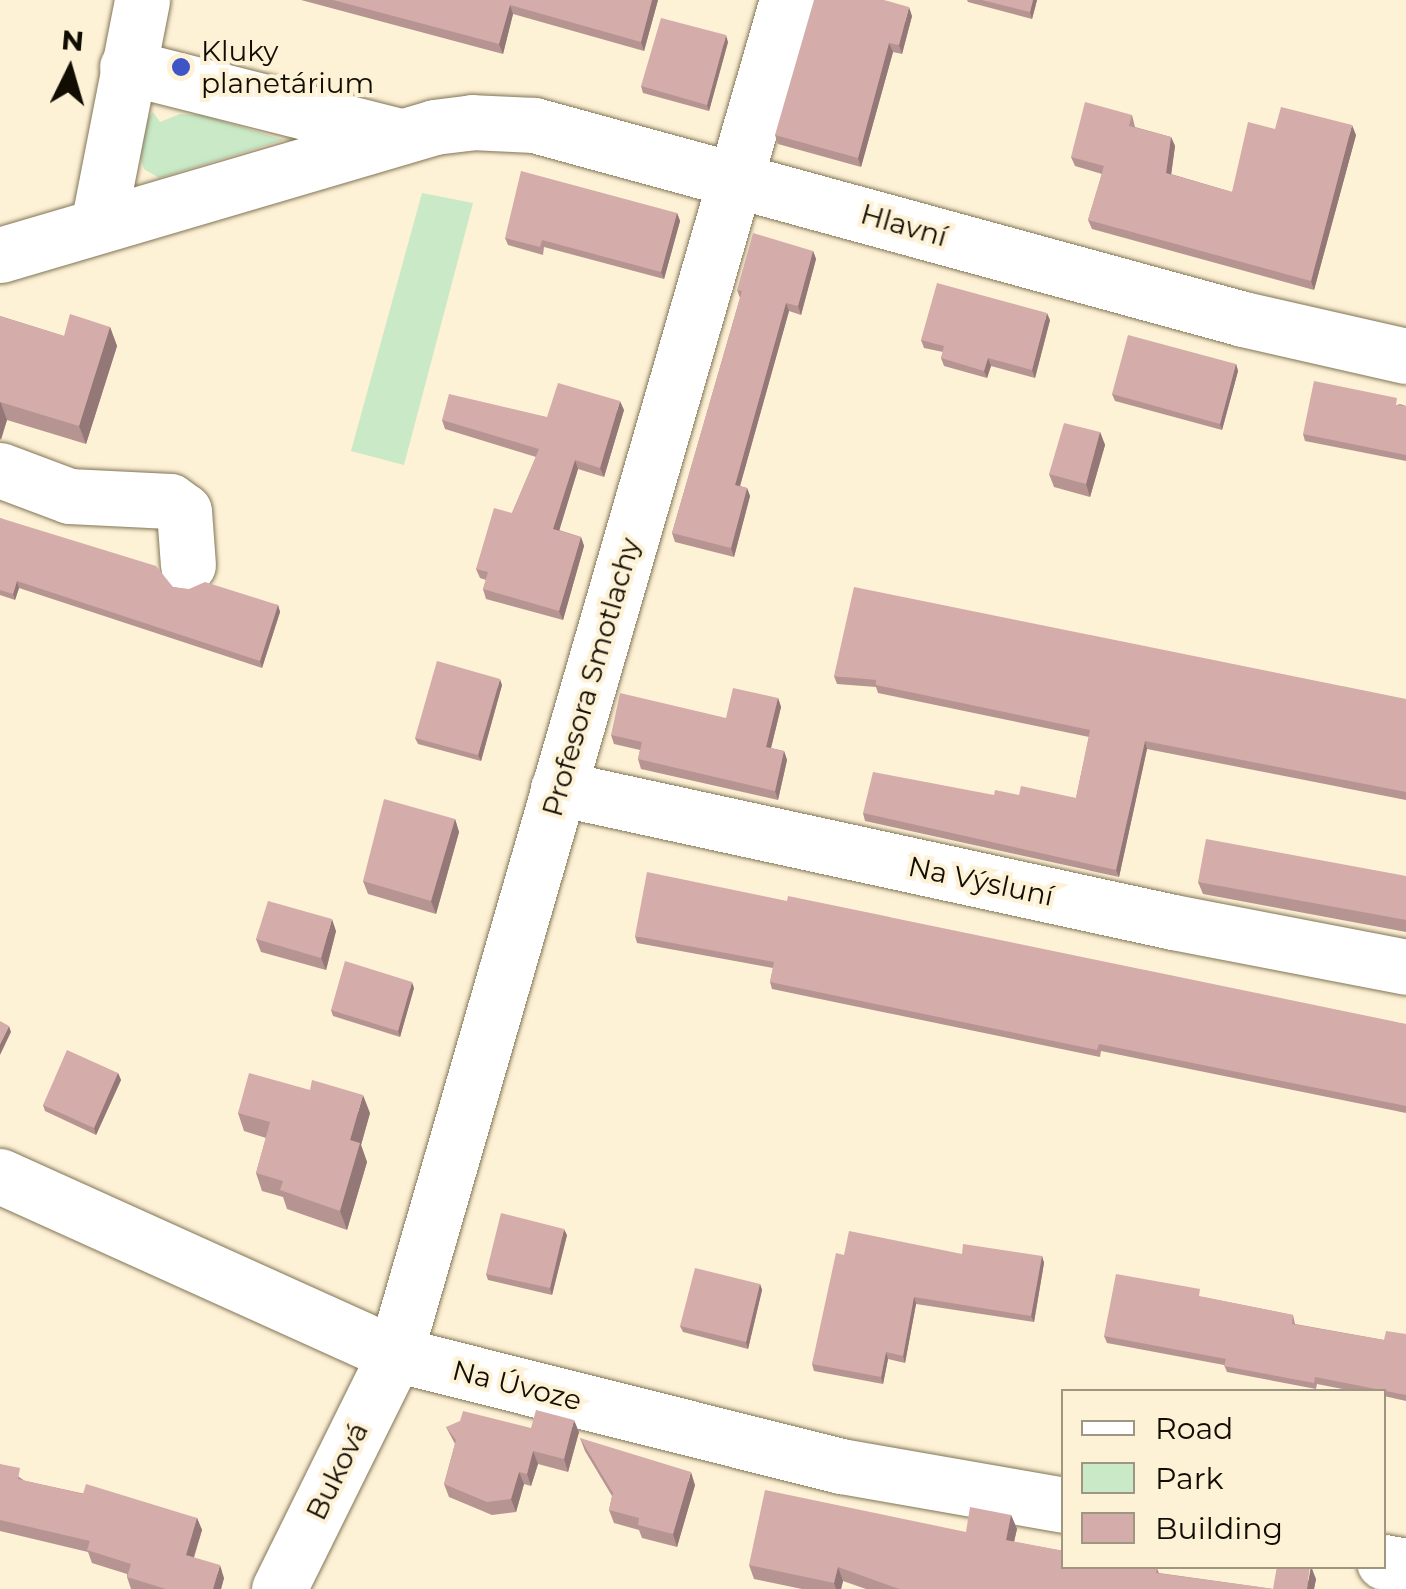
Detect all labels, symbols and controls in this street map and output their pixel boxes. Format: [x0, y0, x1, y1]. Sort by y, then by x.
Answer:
north arrow [20, 20, 120, 120]
text: N [60, 22, 85, 58]
place label: Kluky planetárium [201, 34, 374, 100]
marker: Kluky planetárium [170, 56, 192, 78]
street label: Hlavní [857, 197, 951, 253]
street label: Profesora Smotlachy [535, 534, 647, 820]
street label: Na Výsluní [905, 849, 1057, 913]
street label: Na Úvoze [449, 1353, 585, 1417]
legend [1061, 1389, 1386, 1569]
text: Road [1155, 1410, 1233, 1447]
street label: Buková [299, 1417, 375, 1525]
text: Park [1155, 1460, 1224, 1497]
text: Building [1155, 1510, 1283, 1547]

